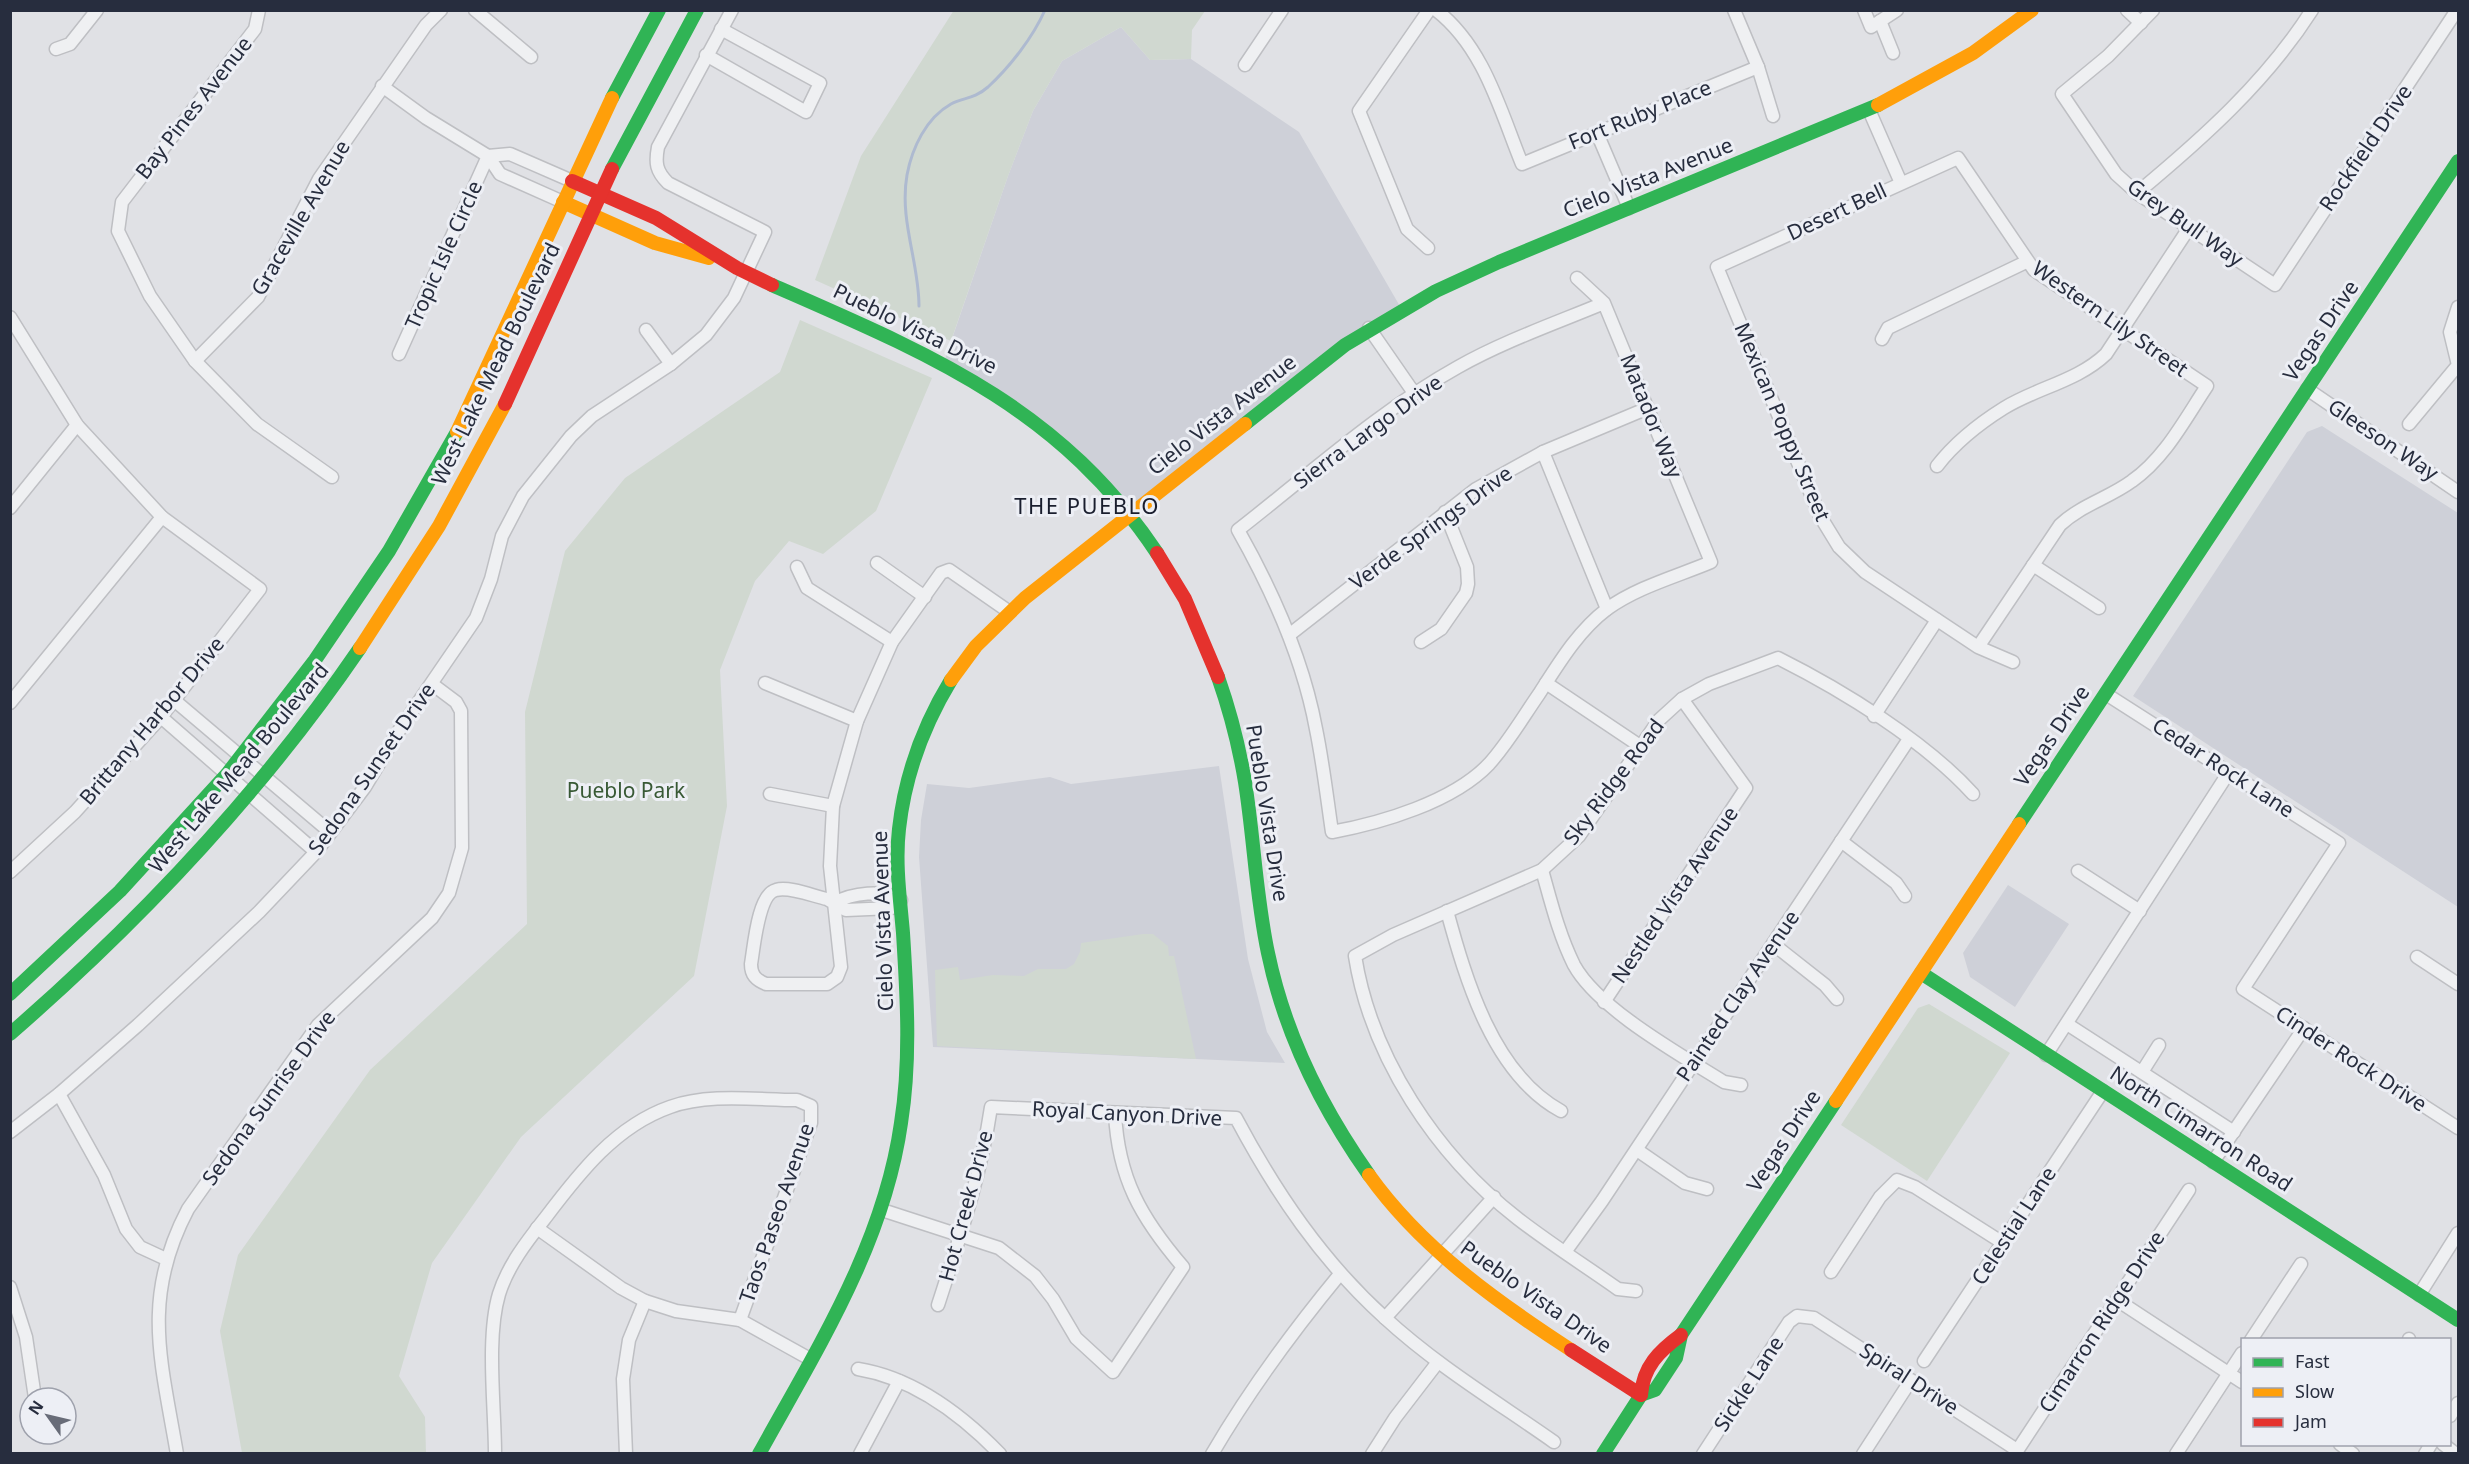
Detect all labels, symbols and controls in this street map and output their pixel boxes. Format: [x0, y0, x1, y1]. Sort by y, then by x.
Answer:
street label: Bay Pines Avenue [129, 30, 258, 184]
street label: Fort Ruby Place [1564, 73, 1715, 155]
street label: Rockfield Drive [2312, 79, 2418, 216]
street label: Cielo Vista Avenue [1559, 130, 1737, 224]
street label: Graceville Avenue [244, 135, 356, 300]
street label: Grey Bull Way [2122, 172, 2249, 273]
street label: Tropic Isle Circle [398, 176, 488, 333]
street label: Desert Bell [1782, 176, 1891, 246]
street label: West Lake Mead Boulevard [424, 238, 566, 489]
street label: Western Lily Street [2027, 254, 2194, 383]
street label: Vegas Drive [2276, 274, 2364, 386]
street label: Pueblo Vista Drive [829, 276, 1002, 380]
street label: Mexican Poppy Street [1728, 318, 1838, 525]
street label: Cielo Vista Avenue [1142, 348, 1301, 481]
street label: Matador Way [1614, 349, 1690, 482]
street label: Sierra Largo Drive [1287, 368, 1447, 495]
street label: Gleeson Way [2323, 392, 2444, 487]
street label: Verde Springs Drive [1344, 459, 1517, 596]
district label: THE PUEBLO [1014, 490, 1160, 520]
street label: Brittany Harbor Drive [73, 630, 230, 810]
street label: West Lake Mead Boulevard [142, 656, 335, 878]
street label: Sedona Sunset Drive [301, 677, 441, 860]
street label: Vegas Drive [2007, 679, 2095, 791]
street label: Cedar Rock Lane [2147, 711, 2300, 824]
street label: Sky Ridge Road [1557, 713, 1670, 850]
street label: Pueblo Vista Drive [1240, 722, 1296, 903]
park label: Pueblo Park [567, 776, 686, 804]
street label: Nestled Vista Avenue [1604, 801, 1744, 988]
street label: Cielo Vista Avenue [865, 830, 899, 1012]
street label: Painted Clay Avenue [1669, 904, 1805, 1087]
street label: Cinder Rock Drive [2271, 999, 2433, 1118]
street label: Sedona Sunrise Drive [195, 1004, 341, 1191]
street label: North Cimarron Road [2105, 1059, 2298, 1198]
street label: Vegas Drive [1740, 1084, 1827, 1197]
street label: Royal Canyon Drive [1031, 1094, 1223, 1132]
street label: Taos Paseo Avenue [732, 1119, 820, 1306]
street label: Hot Creek Drive [931, 1127, 999, 1284]
street label: Celestial Lane [1964, 1161, 2062, 1290]
street label: Cimarron Ridge Drive [2032, 1225, 2171, 1418]
street label: Pueblo Vista Drive [1455, 1233, 1618, 1359]
street label: Sickle Lane [1707, 1330, 1789, 1437]
street label: Spiral Drive [1855, 1336, 1964, 1421]
legend [2241, 1338, 2451, 1446]
text: Fast [2295, 1349, 2330, 1373]
text: Slow [2295, 1379, 2334, 1403]
north arrow [18, 1386, 78, 1446]
text: N [23, 1396, 48, 1419]
text: Jam [2293, 1409, 2327, 1433]

